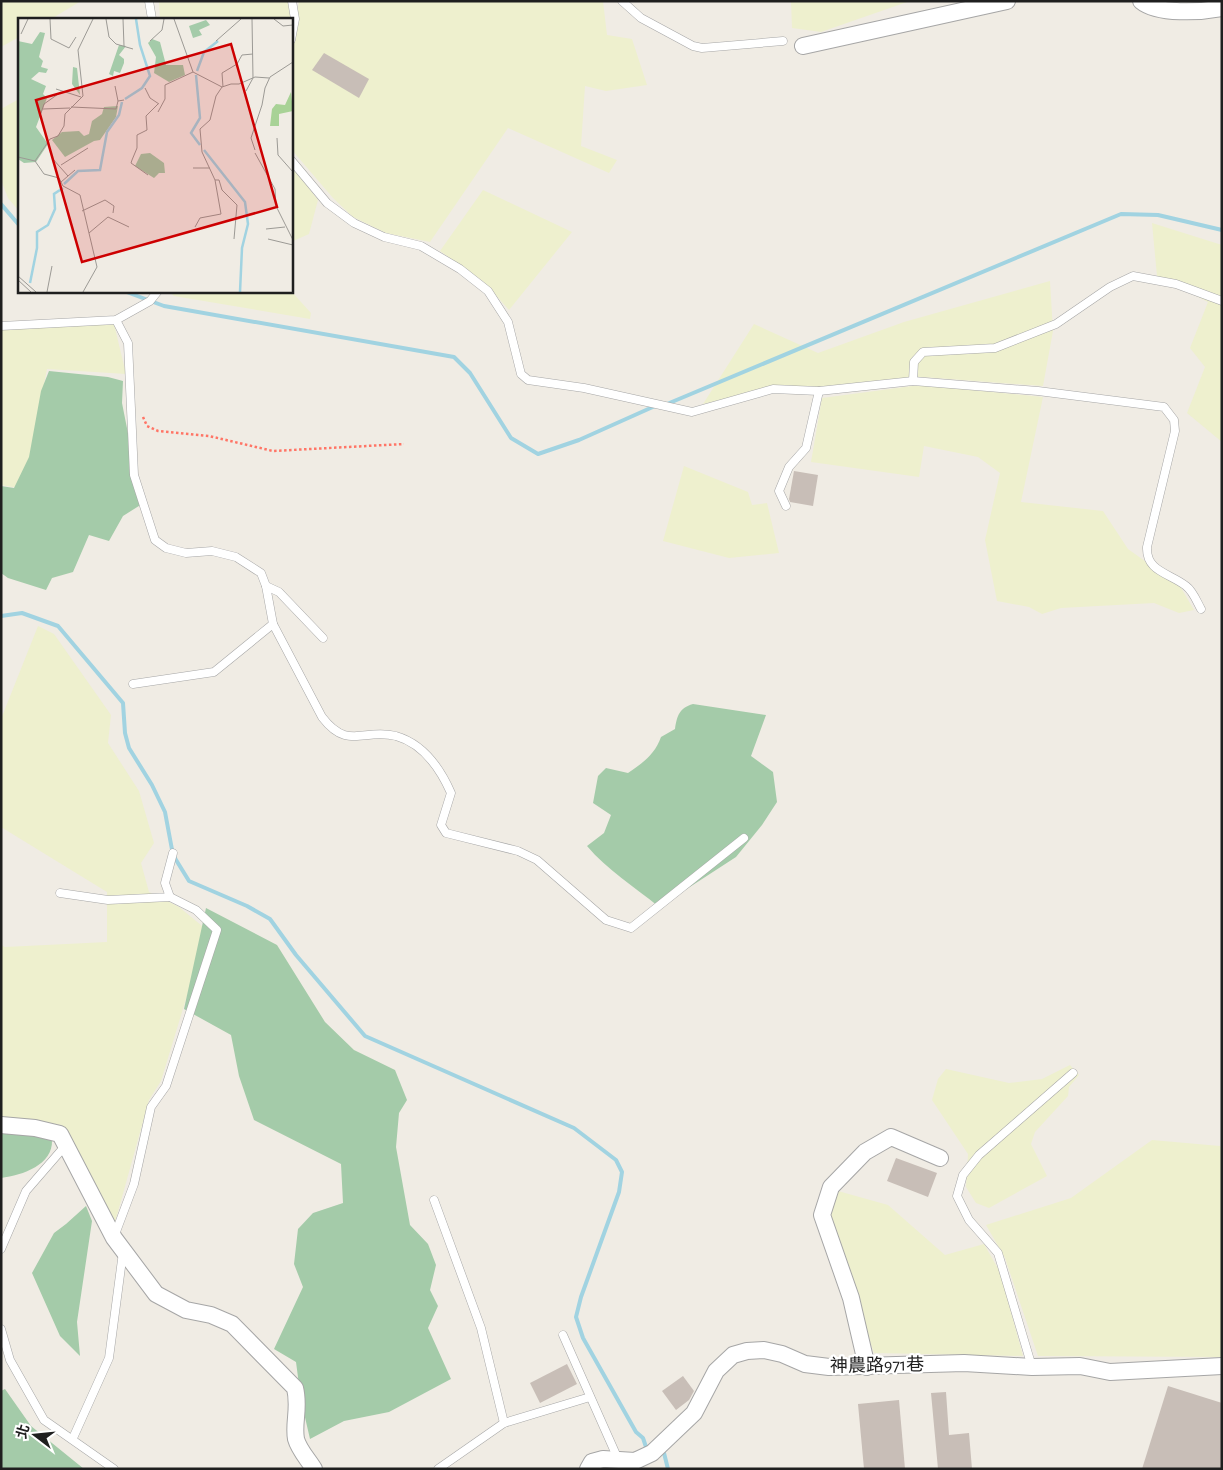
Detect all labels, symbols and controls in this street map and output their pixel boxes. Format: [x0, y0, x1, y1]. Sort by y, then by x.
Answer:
inset map [18, 18, 292, 292]
street label: 神農路971巷 [830, 1354, 924, 1376]
north arrow [10, 1410, 60, 1460]
text: 北 [14, 1423, 32, 1440]

